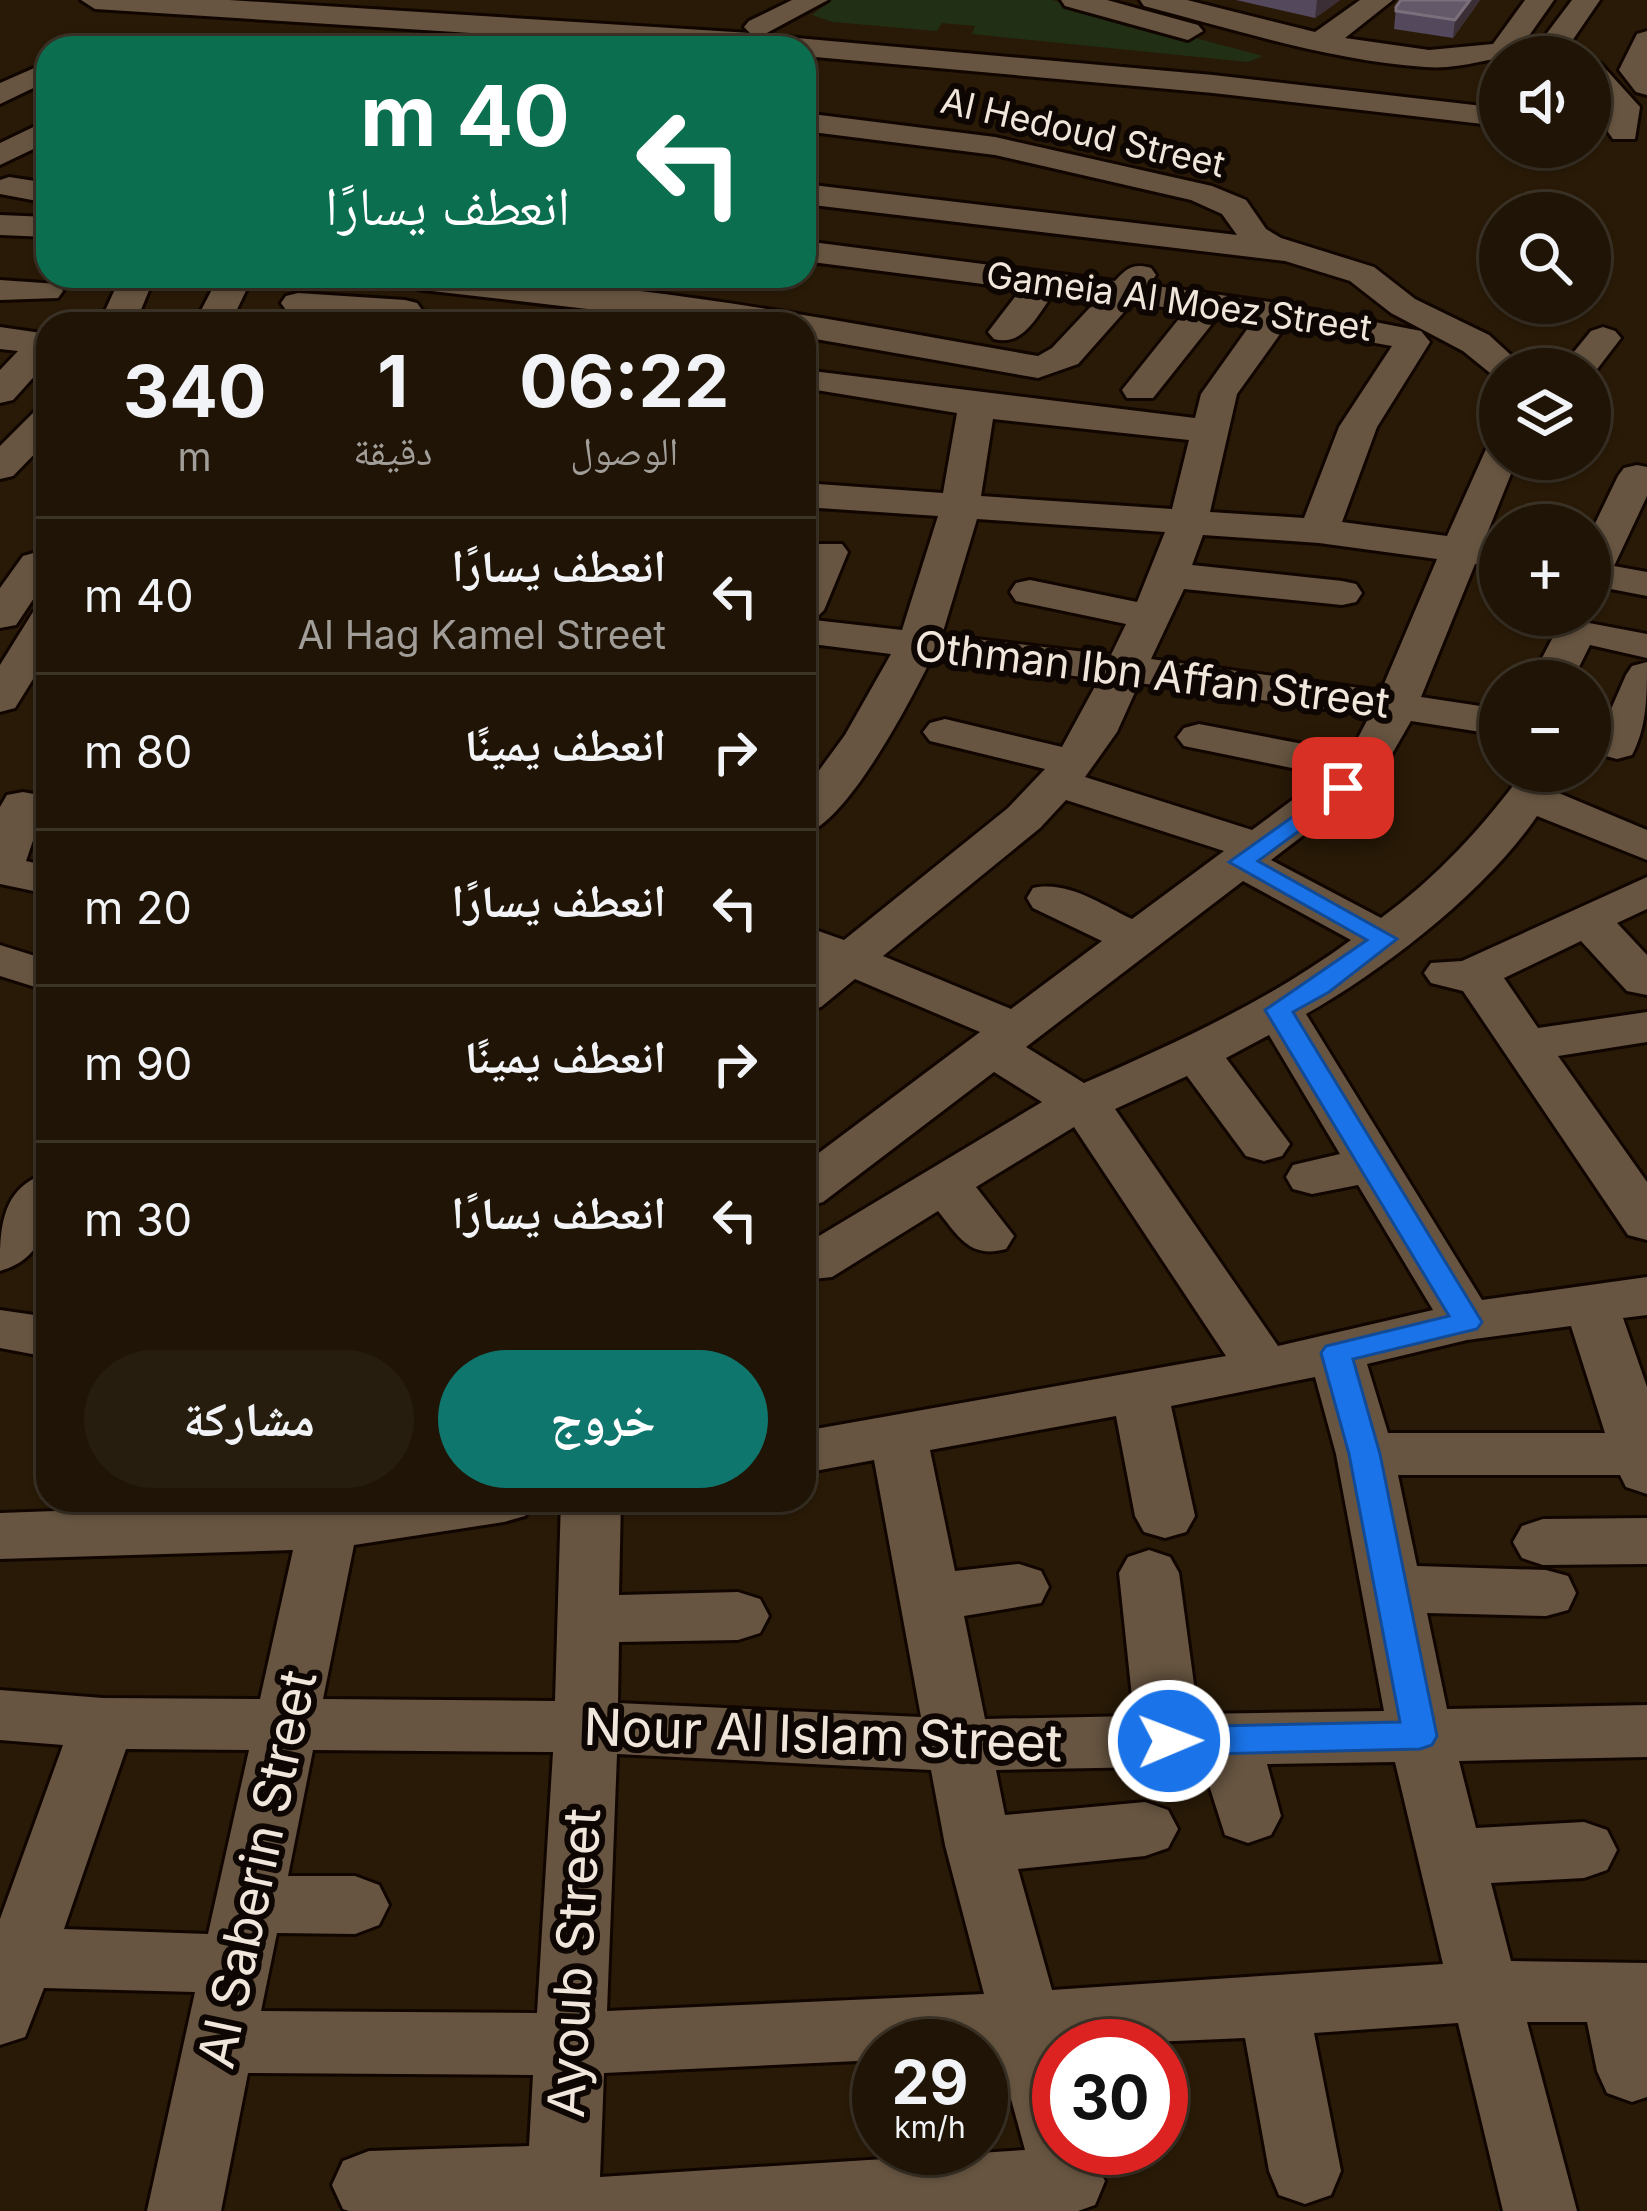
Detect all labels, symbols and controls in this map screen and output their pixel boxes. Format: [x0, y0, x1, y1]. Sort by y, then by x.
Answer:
map controls [1479, 36, 1611, 792]
button: sound [1479, 36, 1611, 168]
text: 40 m [360, 65, 570, 166]
street label: Al Hedoud Street [937, 78, 1229, 186]
icon: left [612, 84, 768, 240]
text: انعطف يسارًا [325, 173, 570, 238]
button: search [1479, 192, 1611, 324]
street label: Gameia Al Moez Street [984, 252, 1375, 350]
text: 1 [377, 337, 408, 424]
text: 06:22 [519, 337, 729, 424]
text: 340 [123, 347, 266, 434]
button: layers [1479, 348, 1611, 480]
text: دقيقة [353, 427, 433, 474]
text: الوصول [570, 427, 678, 474]
text: m [178, 433, 212, 480]
button: + [1479, 504, 1611, 636]
text: انعطف يسارًا [451, 538, 666, 593]
icon: left [702, 563, 768, 629]
text: 40 m [84, 568, 194, 623]
text: Al Hag Kamel Street [297, 611, 666, 658]
street label: Othman Ibn Affan Street [912, 619, 1392, 728]
button: − [1479, 660, 1611, 792]
text: انعطف يمينًا [464, 717, 666, 772]
icon: right [702, 719, 768, 785]
text: 80 m [84, 724, 192, 779]
pin [1292, 737, 1394, 839]
icon: arrive [1310, 755, 1376, 821]
text: انعطف يسارًا [451, 873, 666, 928]
icon: left [702, 875, 768, 941]
text: 20 m [84, 880, 192, 935]
text: انعطف يمينًا [464, 1029, 666, 1084]
icon: right [702, 1031, 768, 1097]
text: 90 m [84, 1036, 192, 1091]
text: انعطف يسارًا [451, 1185, 666, 1240]
icon: left [702, 1187, 768, 1253]
text: 30 m [84, 1192, 192, 1247]
button: مشاركة [84, 1350, 414, 1488]
button: خروج [438, 1350, 768, 1488]
street label: Al Saberin Street [185, 1665, 328, 2073]
position arrow [1106, 1678, 1232, 1804]
street label: Nour Al Islam Street [583, 1696, 1063, 1773]
street label: Ayoub Street [535, 1807, 612, 2119]
speed limit sign: 30 [1032, 2019, 1188, 2175]
text: 29 [892, 2046, 968, 2118]
text: km/h [894, 2109, 966, 2145]

